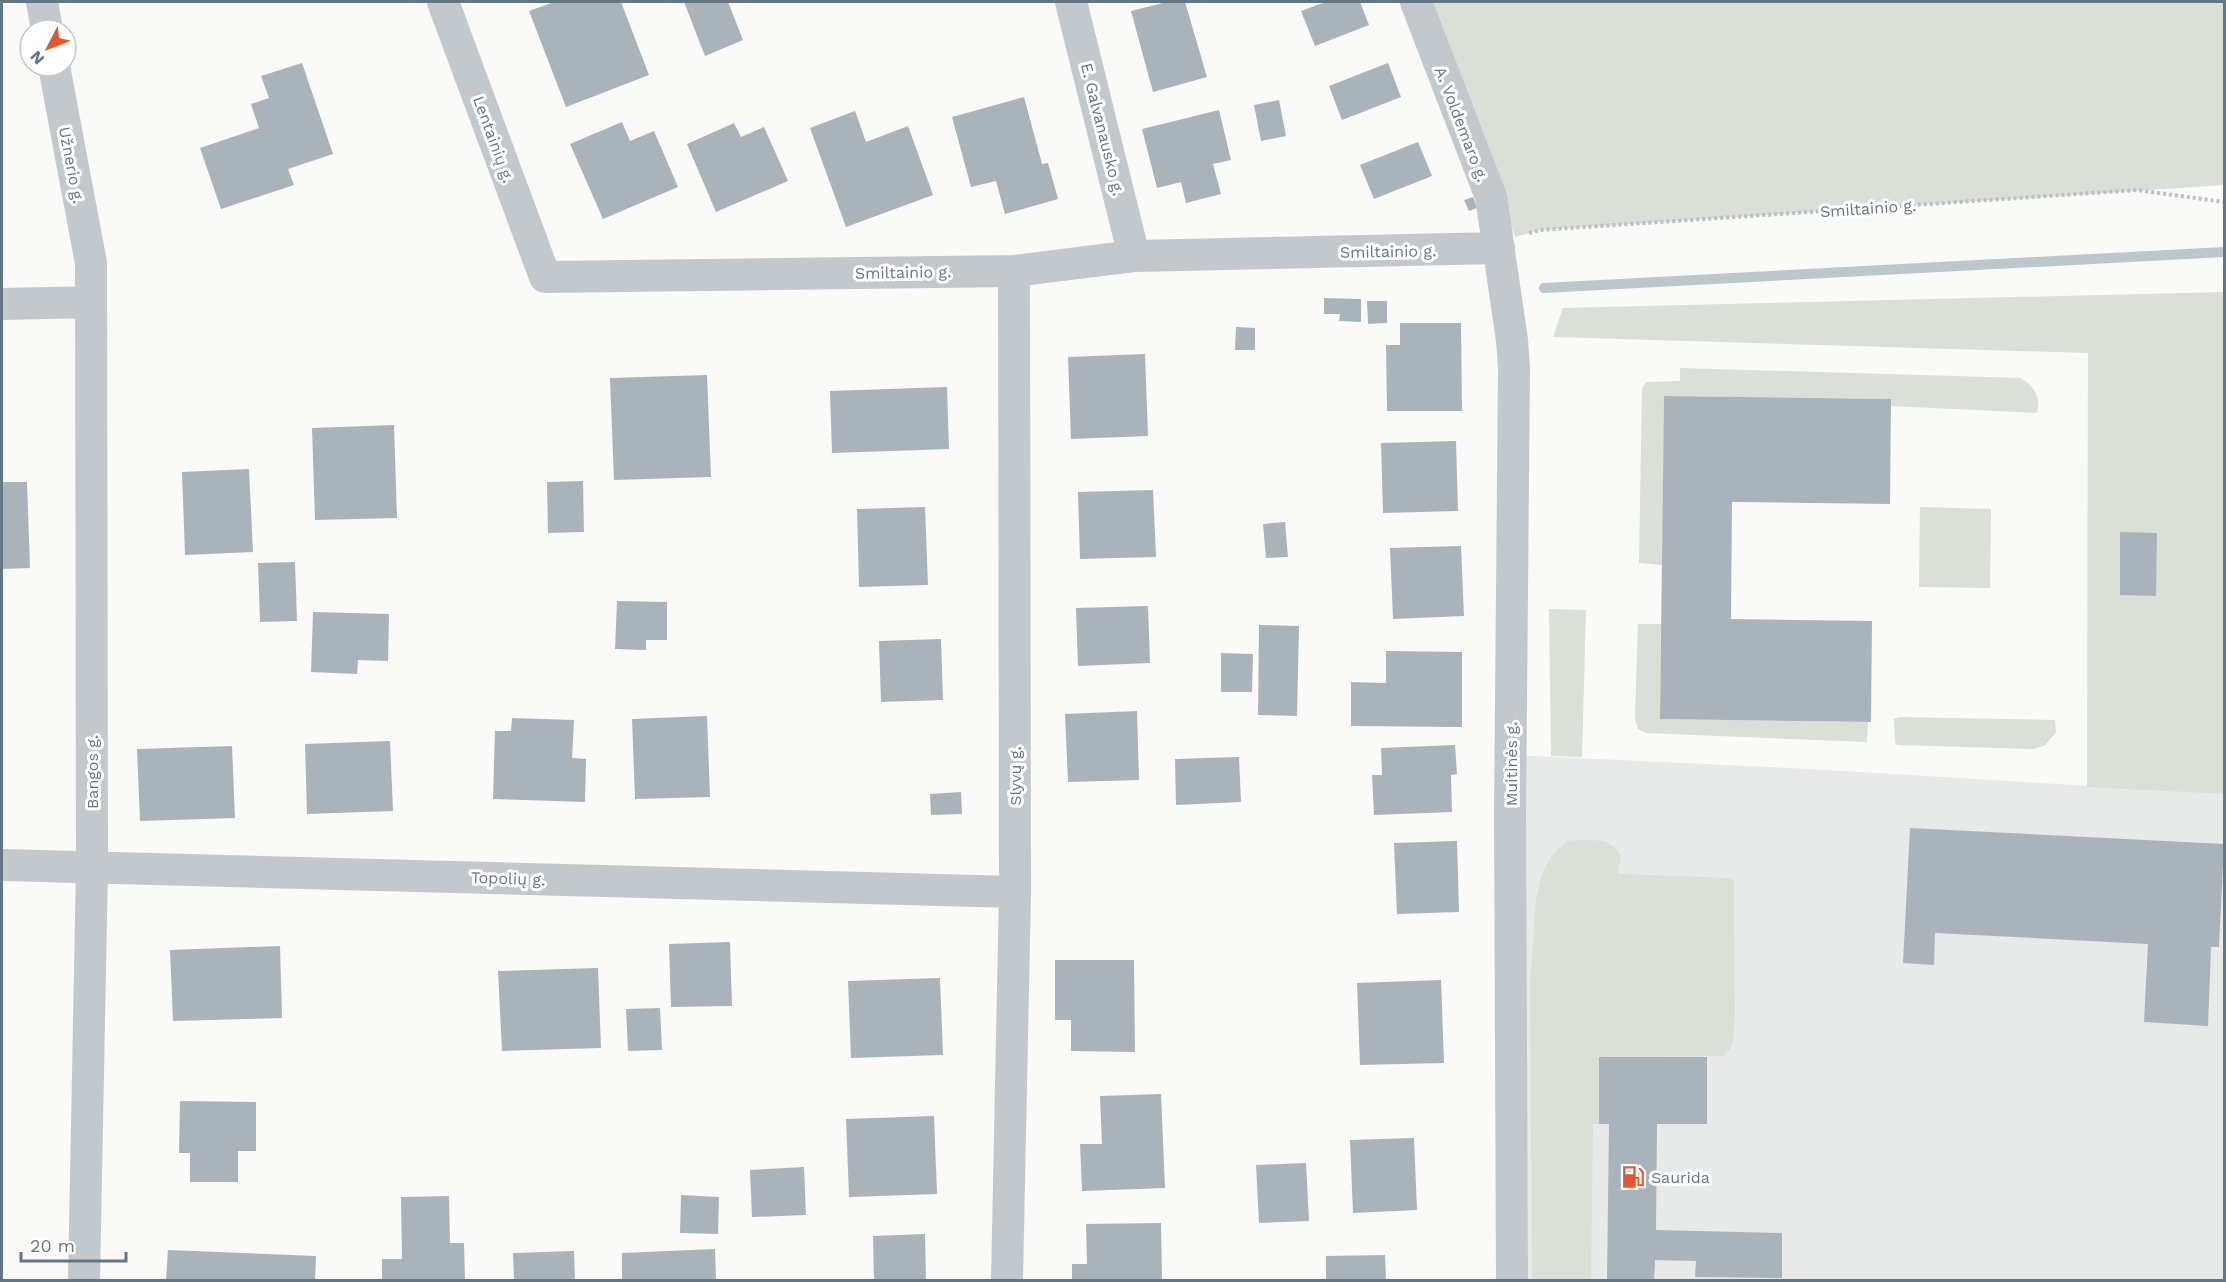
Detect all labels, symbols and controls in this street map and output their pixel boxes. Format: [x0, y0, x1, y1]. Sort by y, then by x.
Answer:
north arrow [18, 18, 78, 78]
text: N [26, 47, 48, 68]
street label: E. Galvanausko g. [1077, 61, 1128, 197]
street label: A. Voldemaro g. [1431, 64, 1492, 184]
street label: Lentainių g. [469, 93, 518, 185]
street label: Užnerio g. [55, 125, 88, 205]
street label: Smiltainio g. [1819, 196, 1917, 221]
street label: Smiltainio g. [1340, 241, 1436, 262]
street label: Smiltainio g. [855, 262, 951, 283]
street label: Muitinės g. [1502, 722, 1521, 806]
street label: Bangos g. [83, 735, 102, 809]
street label: Slyvų g. [1006, 746, 1025, 806]
street label: Topolių g. [470, 868, 545, 889]
fuel station icon: Saurida [1620, 1164, 1646, 1190]
place label: Saurida [1651, 1168, 1710, 1187]
scale bar [21, 1225, 126, 1263]
text: 20 m [30, 1235, 75, 1256]

